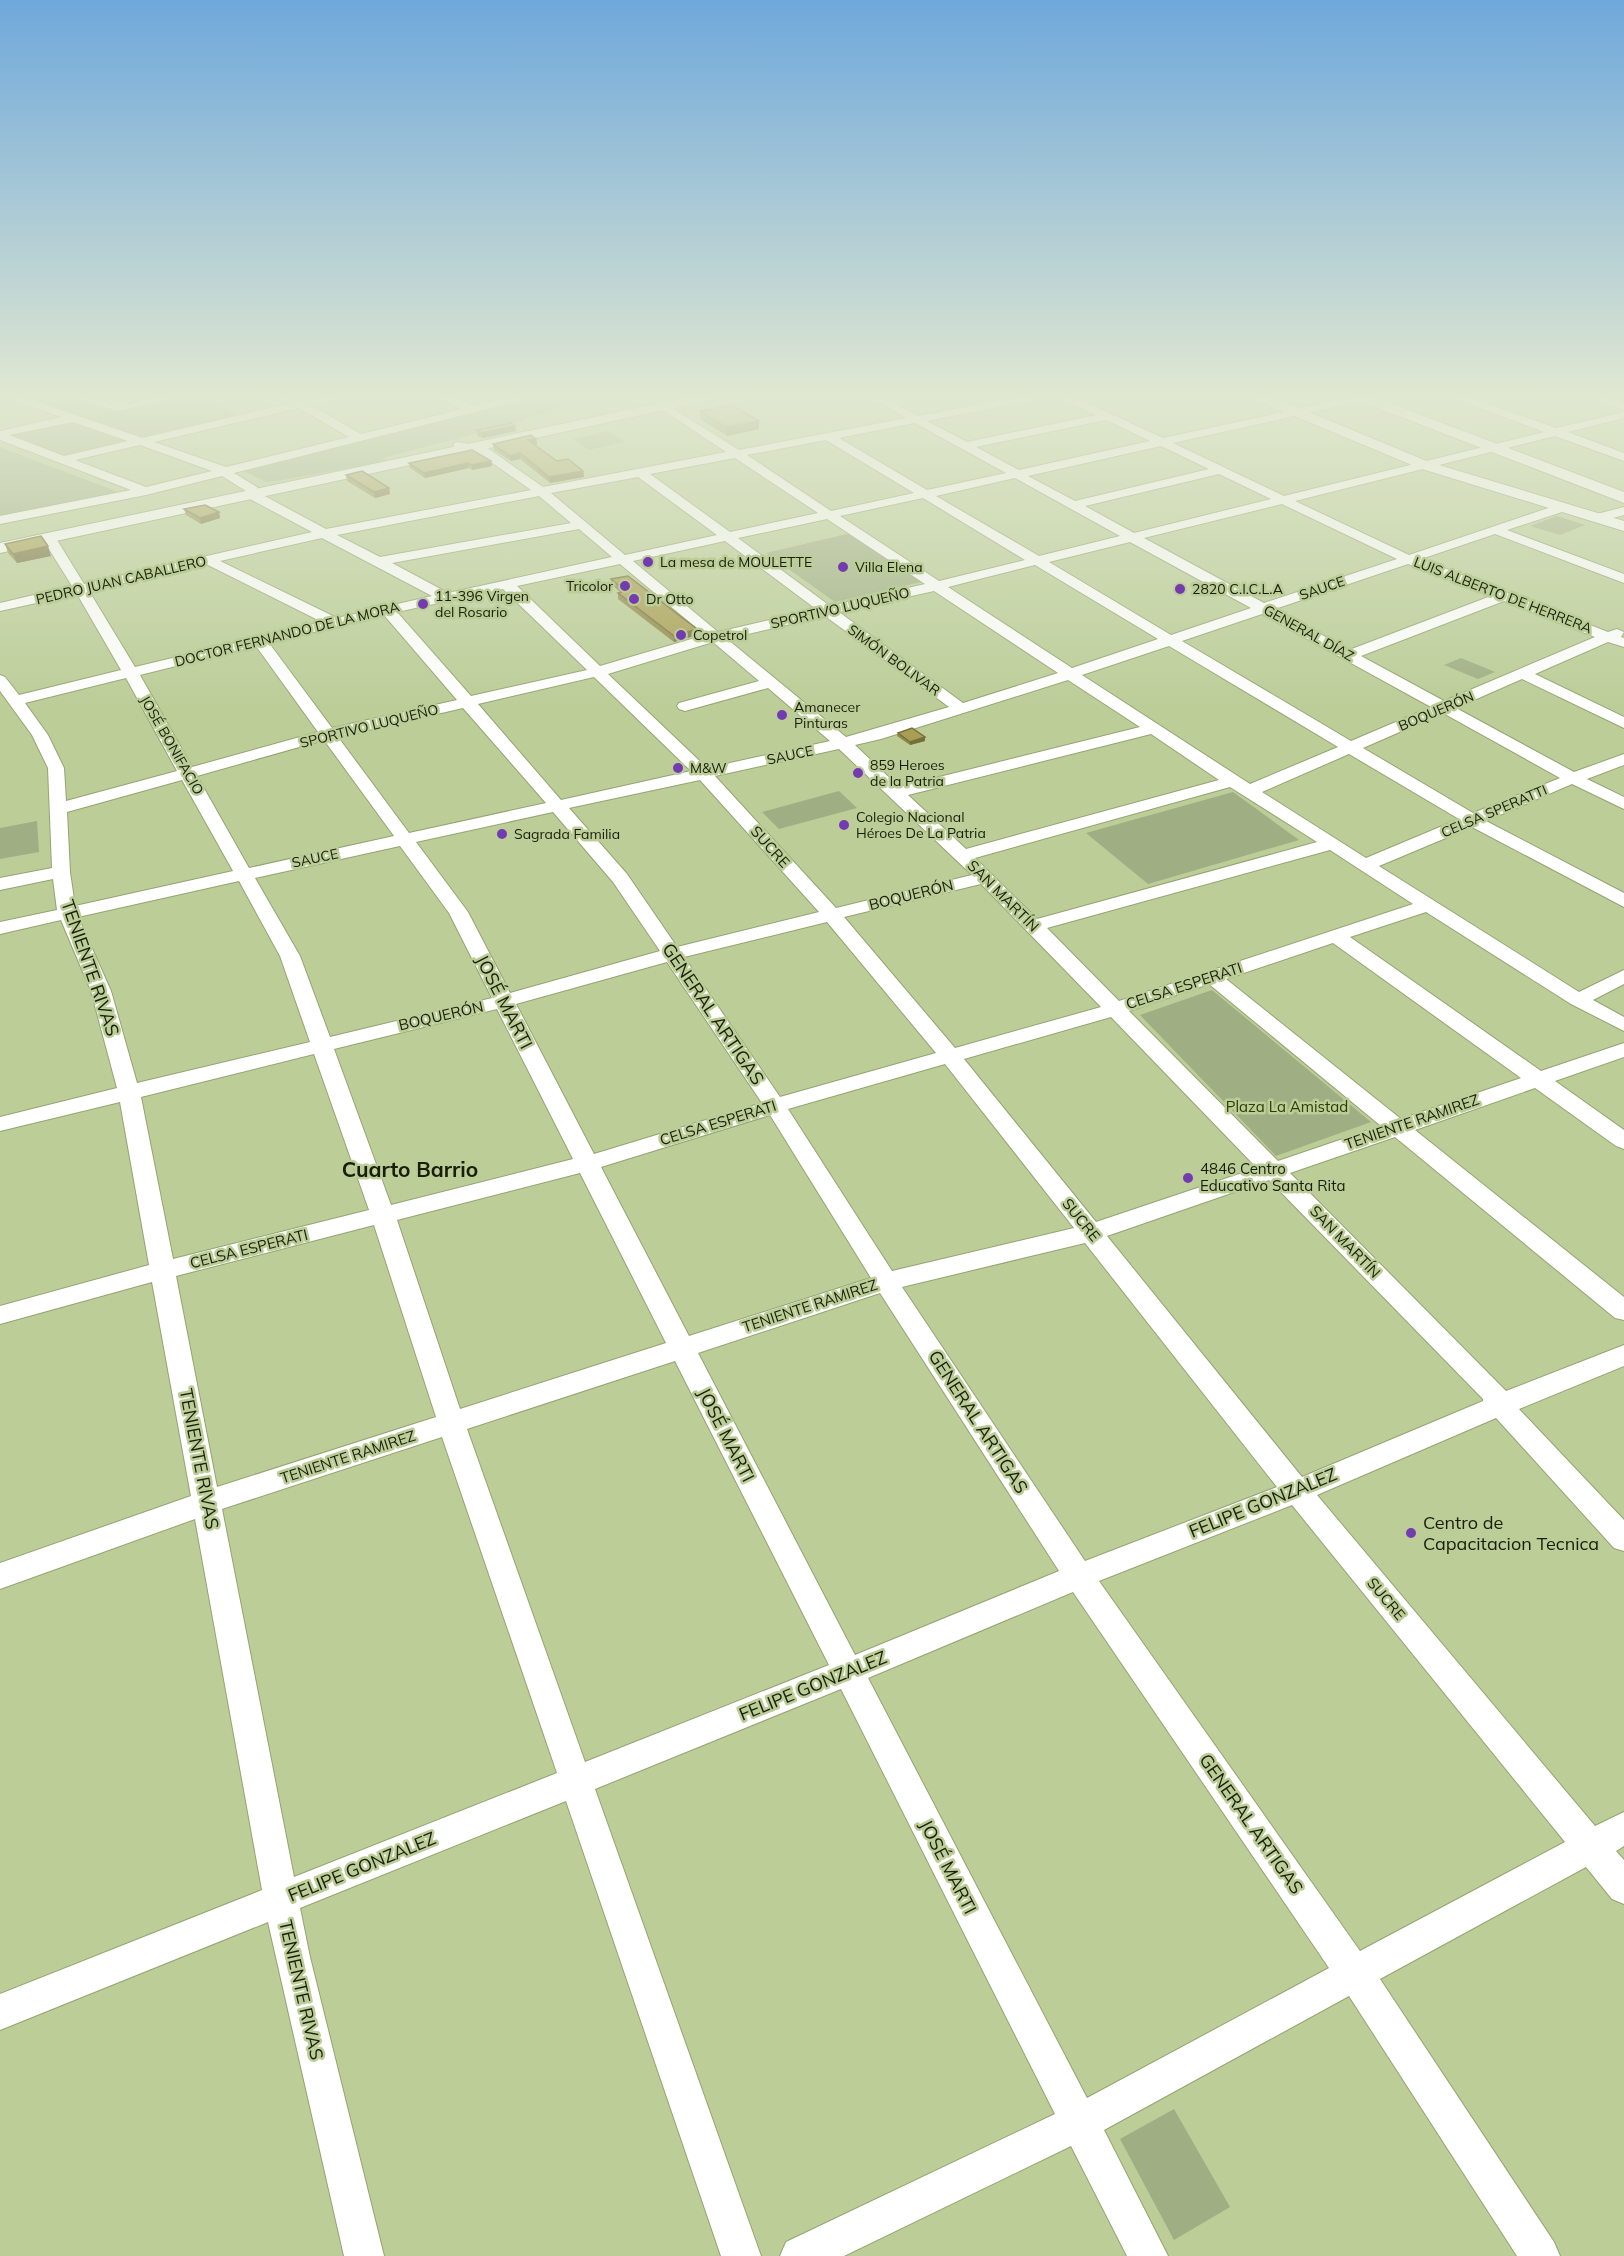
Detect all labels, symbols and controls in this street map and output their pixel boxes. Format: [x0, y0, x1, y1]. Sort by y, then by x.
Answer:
street label: PEDRO JUAN CABALLERO [34, 552, 208, 608]
place label: La mesa de MOULETTE [660, 553, 812, 571]
street label: LUIS ALBERTO DE HERRERA [1411, 553, 1595, 638]
marker: La mesa de MOULETTE [641, 555, 655, 569]
place label: Villa Elena [855, 558, 923, 576]
marker: Villa Elena [836, 560, 850, 574]
street label: SAUCE [1297, 572, 1347, 604]
place label: Tricolor [566, 577, 614, 595]
marker: Tricolor [618, 579, 632, 593]
place label: 2820 C.I.C.L.A [1192, 580, 1284, 598]
marker: 2820 C.I.C.L.A [1173, 582, 1187, 596]
street label: SPORTIVO LUQUEÑO [769, 583, 911, 633]
place label: 11-396 Virgen del Rosario [435, 587, 529, 621]
place label: Dr Otto [646, 590, 694, 608]
marker: Dr Otto [627, 592, 641, 606]
street label: DOCTOR FERNANDO DE LA MORA [173, 597, 402, 671]
marker: 11-396 Virgen del Rosario [416, 597, 430, 611]
street label: GENERAL DÍAZ [1261, 601, 1357, 665]
street label: SIMÓN BOLIVAR [844, 620, 944, 700]
place label: Copetrol [693, 626, 747, 644]
marker: Copetrol [674, 628, 688, 642]
street label: BOQUERÓN [1395, 687, 1477, 735]
street label: JOSÉ BONIFACIO [136, 692, 208, 798]
place label: Amanecer Pinturas [794, 698, 861, 732]
street label: SPORTIVO LUQUEÑO [298, 700, 440, 752]
marker: Amanecer Pinturas [775, 708, 789, 722]
street label: SAUCE [765, 741, 815, 769]
place label: 859 Heroes de la Patria [870, 756, 945, 790]
place label: M&W [690, 759, 727, 777]
marker: M&W [671, 761, 685, 775]
marker: 859 Heroes de la Patria [851, 766, 865, 780]
street label: CELSA SPERATTI [1438, 781, 1550, 841]
place label: Colegio Nacional Héroes De La Patria [856, 808, 986, 842]
marker: Colegio Nacional Héroes De La Patria [837, 818, 851, 832]
street label: SUCRE [747, 822, 794, 872]
place label: Sagrada Familia [514, 825, 620, 843]
marker: Sagrada Familia [495, 827, 509, 841]
street label: SAUCE [290, 844, 340, 872]
street label: SAN MARTÍN [964, 856, 1043, 935]
street label: BOQUERÓN [867, 875, 955, 914]
street label: TENIENTE RIVAS [56, 897, 125, 1039]
street label: GENERAL ARTIGAS [657, 938, 769, 1089]
street label: JOSÉ MARTI [471, 951, 538, 1053]
street label: CELSA ESPERATI [1123, 958, 1244, 1013]
street label: BOQUERÓN [397, 997, 485, 1034]
street label: TENIENTE RAMIREZ [1342, 1090, 1482, 1153]
street label: CELSA ESPERATI [657, 1096, 778, 1149]
park label: Plaza La Amistad [1226, 1097, 1348, 1116]
district label: Cuarto Barrio [342, 1156, 478, 1182]
place label: 4846 Centro Educativo Santa Rita [1200, 1159, 1345, 1195]
marker: 4846 Centro Educativo Santa Rita [1181, 1171, 1195, 1185]
street label: SUCRE [1058, 1194, 1105, 1245]
street label: SAN MARTÍN [1306, 1201, 1385, 1282]
street label: CELSA ESPERATI [188, 1225, 310, 1272]
street label: TENIENTE RAMIREZ [740, 1275, 880, 1336]
street label: GENERAL ARTIGAS [924, 1346, 1033, 1498]
street label: JOSÉ MARTI [693, 1384, 760, 1486]
street label: TENIENTE RIVAS [175, 1387, 224, 1531]
street label: TENIENTE RAMIREZ [278, 1426, 418, 1487]
street label: FELIPE GONZALEZ [1185, 1462, 1340, 1543]
place label: Centro de Capacitacion Tecnica [1423, 1511, 1599, 1555]
marker: Centro de Capacitacion Tecnica [1404, 1526, 1418, 1540]
street label: SUCRE [1363, 1574, 1410, 1624]
street label: FELIPE GONZALEZ [735, 1645, 890, 1726]
street label: GENERAL ARTIGAS [1194, 1749, 1308, 1898]
street label: JOSÉ MARTI [915, 1816, 982, 1918]
street label: FELIPE GONZALEZ [284, 1826, 439, 1907]
street label: TENIENTE RIVAS [274, 1918, 329, 2062]

